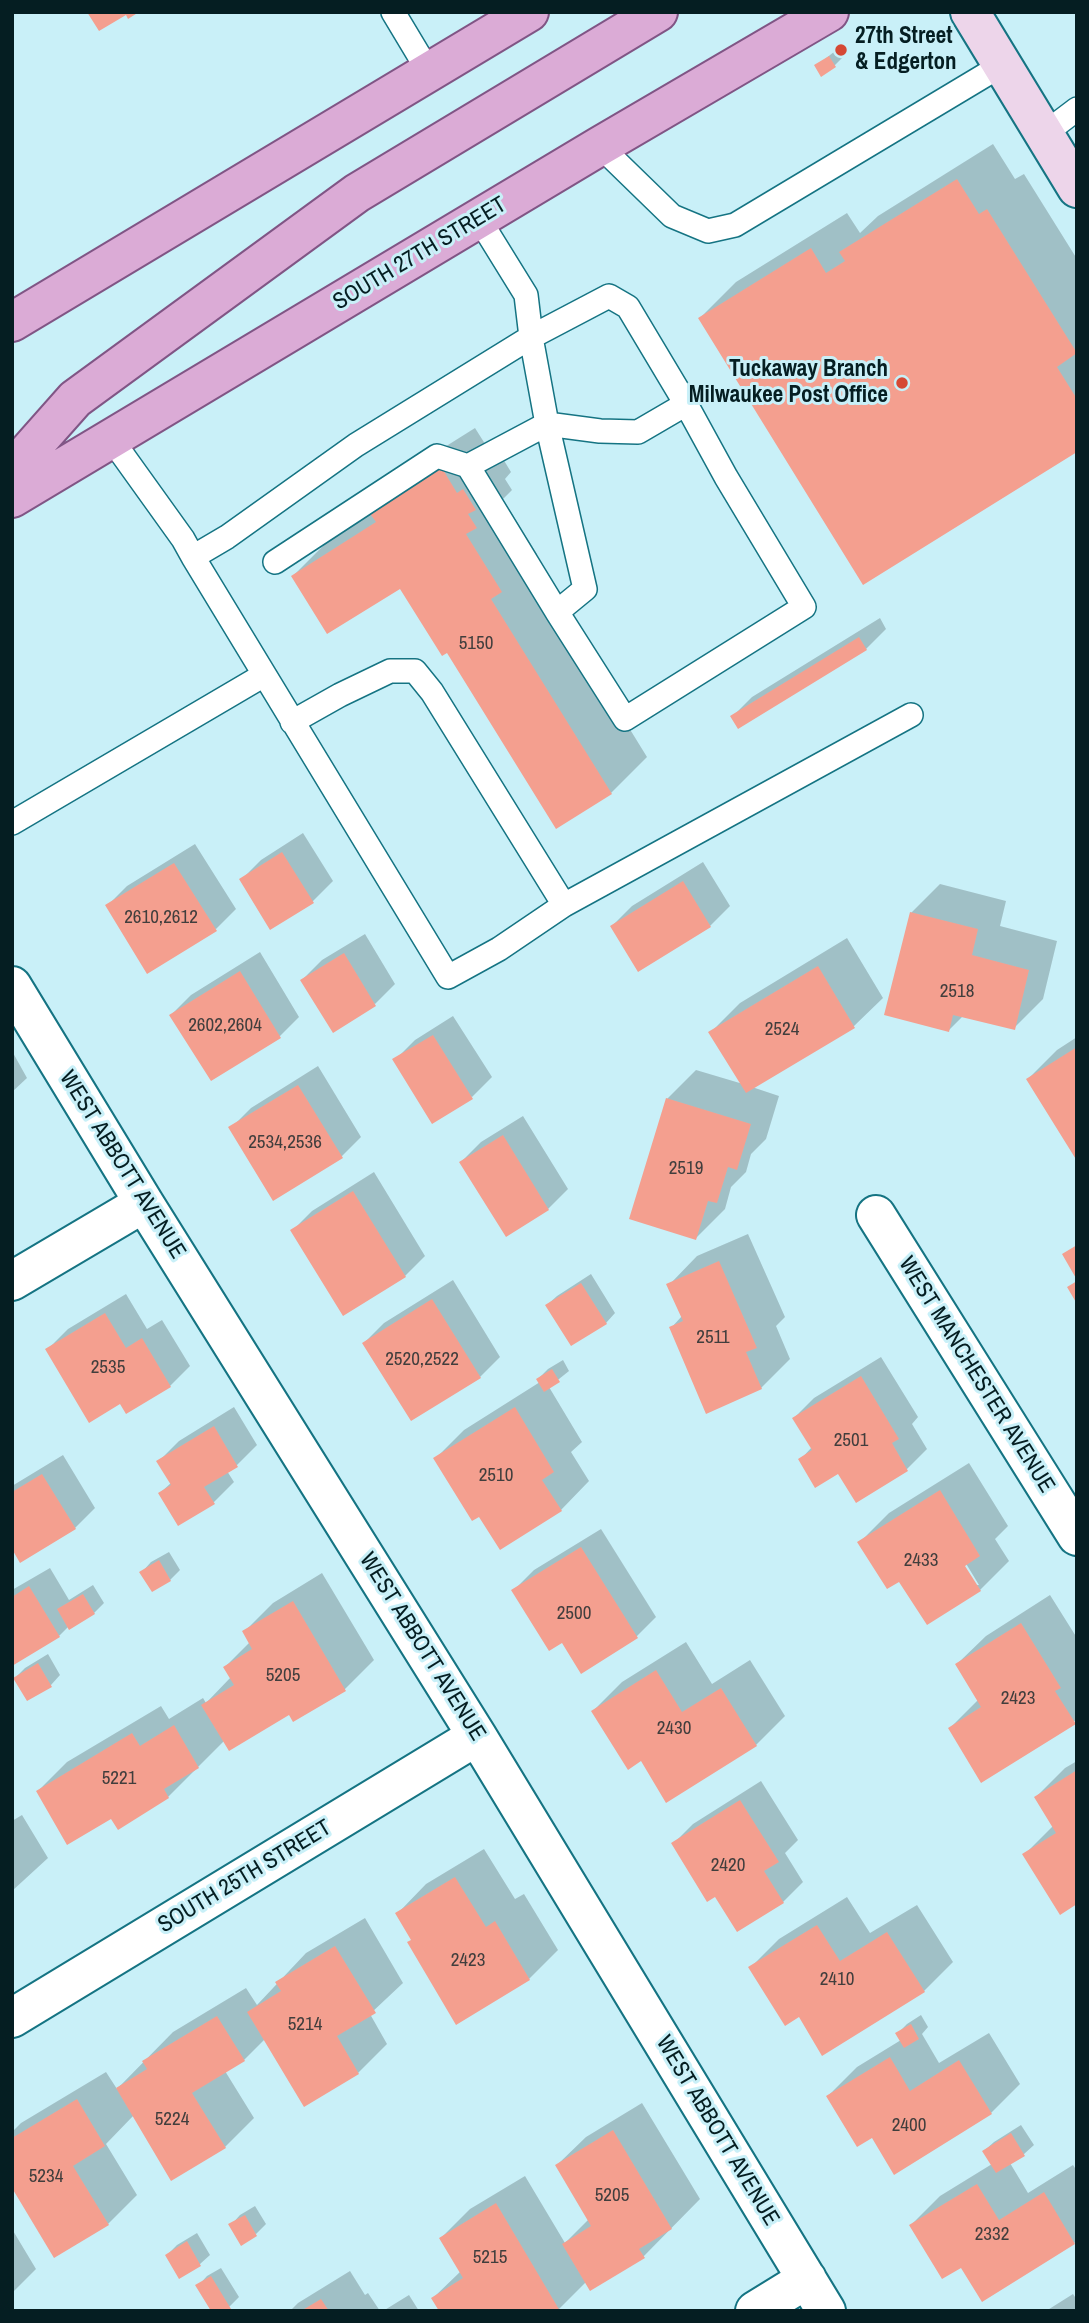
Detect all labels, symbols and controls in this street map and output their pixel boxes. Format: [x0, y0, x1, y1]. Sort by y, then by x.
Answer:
place label: 27th Street & Edgerton [855, 23, 957, 77]
marker: 27th Street & Edgerton [833, 42, 849, 58]
street label: SOUTH 27TH STREET [328, 191, 512, 317]
place label: Tuckaway Branch Milwaukee Post Office [689, 356, 888, 410]
marker: Tuckaway Branch Milwaukee Post Office [894, 375, 910, 391]
house number: 5150 [459, 633, 493, 655]
house number: 2610,2612 [124, 907, 198, 929]
house number: 2518 [940, 981, 974, 1003]
house number: 2602,2604 [188, 1015, 262, 1037]
house number: 2524 [765, 1019, 799, 1041]
street label: WEST ABBOTT AVENUE [53, 1066, 191, 1264]
house number: 2534,2536 [248, 1132, 322, 1154]
house number: 2519 [669, 1158, 703, 1180]
street label: WEST MANCHESTER AVENUE [892, 1252, 1060, 1498]
house number: 2511 [696, 1327, 730, 1349]
house number: 2520,2522 [385, 1349, 459, 1371]
house number: 2535 [91, 1357, 125, 1379]
house number: 2501 [834, 1430, 868, 1452]
house number: 2510 [479, 1465, 513, 1487]
street label: WEST ABBOTT AVENUE [353, 1548, 491, 1746]
house number: 2433 [904, 1550, 938, 1572]
house number: 2500 [557, 1603, 591, 1625]
house number: 5205 [266, 1665, 300, 1687]
house number: 2423 [1001, 1688, 1035, 1710]
house number: 2430 [657, 1718, 691, 1740]
house number: 5221 [102, 1768, 136, 1790]
street label: SOUTH 25TH STREET [153, 1814, 337, 1940]
house number: 2420 [711, 1855, 745, 1877]
house number: 2423 [451, 1950, 485, 1972]
house number: 2410 [820, 1969, 854, 1991]
house number: 5214 [288, 2014, 322, 2036]
street label: WEST ABBOTT AVENUE [649, 2031, 785, 2231]
house number: 5224 [155, 2109, 189, 2131]
house number: 2400 [892, 2115, 926, 2137]
house number: 5234 [29, 2166, 63, 2188]
house number: 5205 [595, 2185, 629, 2207]
house number: 2332 [975, 2224, 1009, 2246]
house number: 5215 [473, 2247, 507, 2269]

